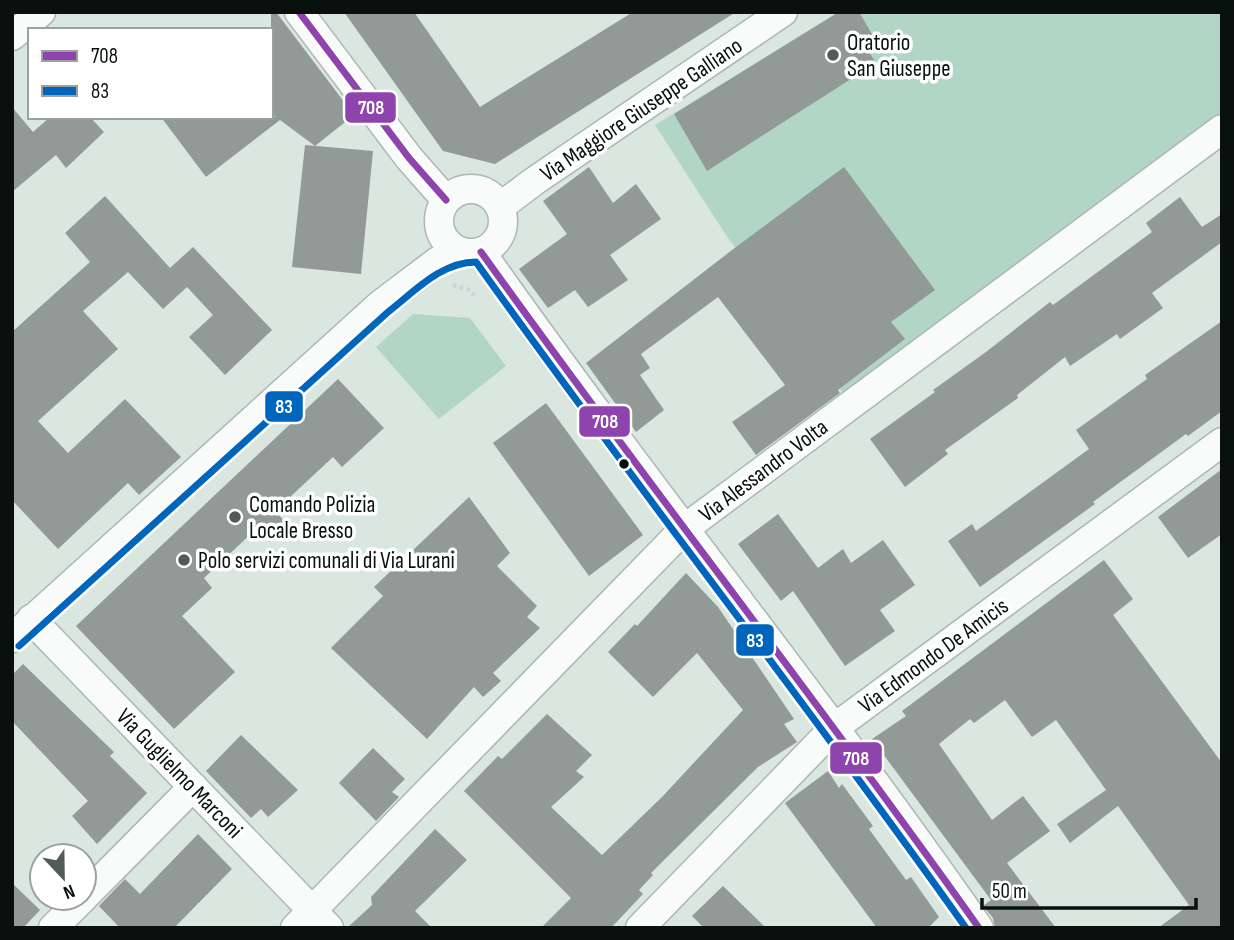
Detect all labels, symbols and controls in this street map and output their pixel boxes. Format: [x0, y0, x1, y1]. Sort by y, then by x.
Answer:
legend [28, 28, 273, 119]
place label: Oratorio San Giuseppe [847, 29, 950, 83]
street label: Via Maggiore Giuseppe Galliano [535, 32, 748, 188]
text: 708 [91, 44, 118, 69]
marker: Oratorio San Giuseppe [825, 47, 841, 63]
text: 83 [91, 79, 109, 104]
line badge: 708 [344, 91, 397, 124]
text: 708 [358, 97, 384, 120]
line badge: 83 [264, 390, 304, 423]
text: 83 [275, 396, 293, 419]
line badge: 708 [578, 405, 631, 438]
text: 708 [592, 411, 618, 434]
street label: Via Alessandro Volta [694, 413, 833, 528]
unlabelled marker [617, 457, 631, 471]
place label: Comando Polizia Locale Bresso [249, 491, 375, 545]
marker: Comando Polizia Locale Bresso [227, 509, 243, 525]
place label: Polo servizi comunali di Via Lurani [198, 547, 455, 575]
marker: Polo servizi comunali di Via Lurani [176, 552, 192, 568]
street label: Via Edmondo De Amicis [853, 592, 1014, 720]
line badge: 83 [735, 623, 775, 657]
text: 83 [746, 630, 764, 653]
street label: Via Guglielmo Marconi [110, 703, 248, 844]
line badge: 708 [829, 741, 883, 775]
text: 708 [843, 748, 869, 771]
north arrow [28, 842, 98, 912]
scale bar [982, 866, 1196, 910]
text: N [60, 879, 78, 904]
text: 50 m [992, 879, 1027, 904]

